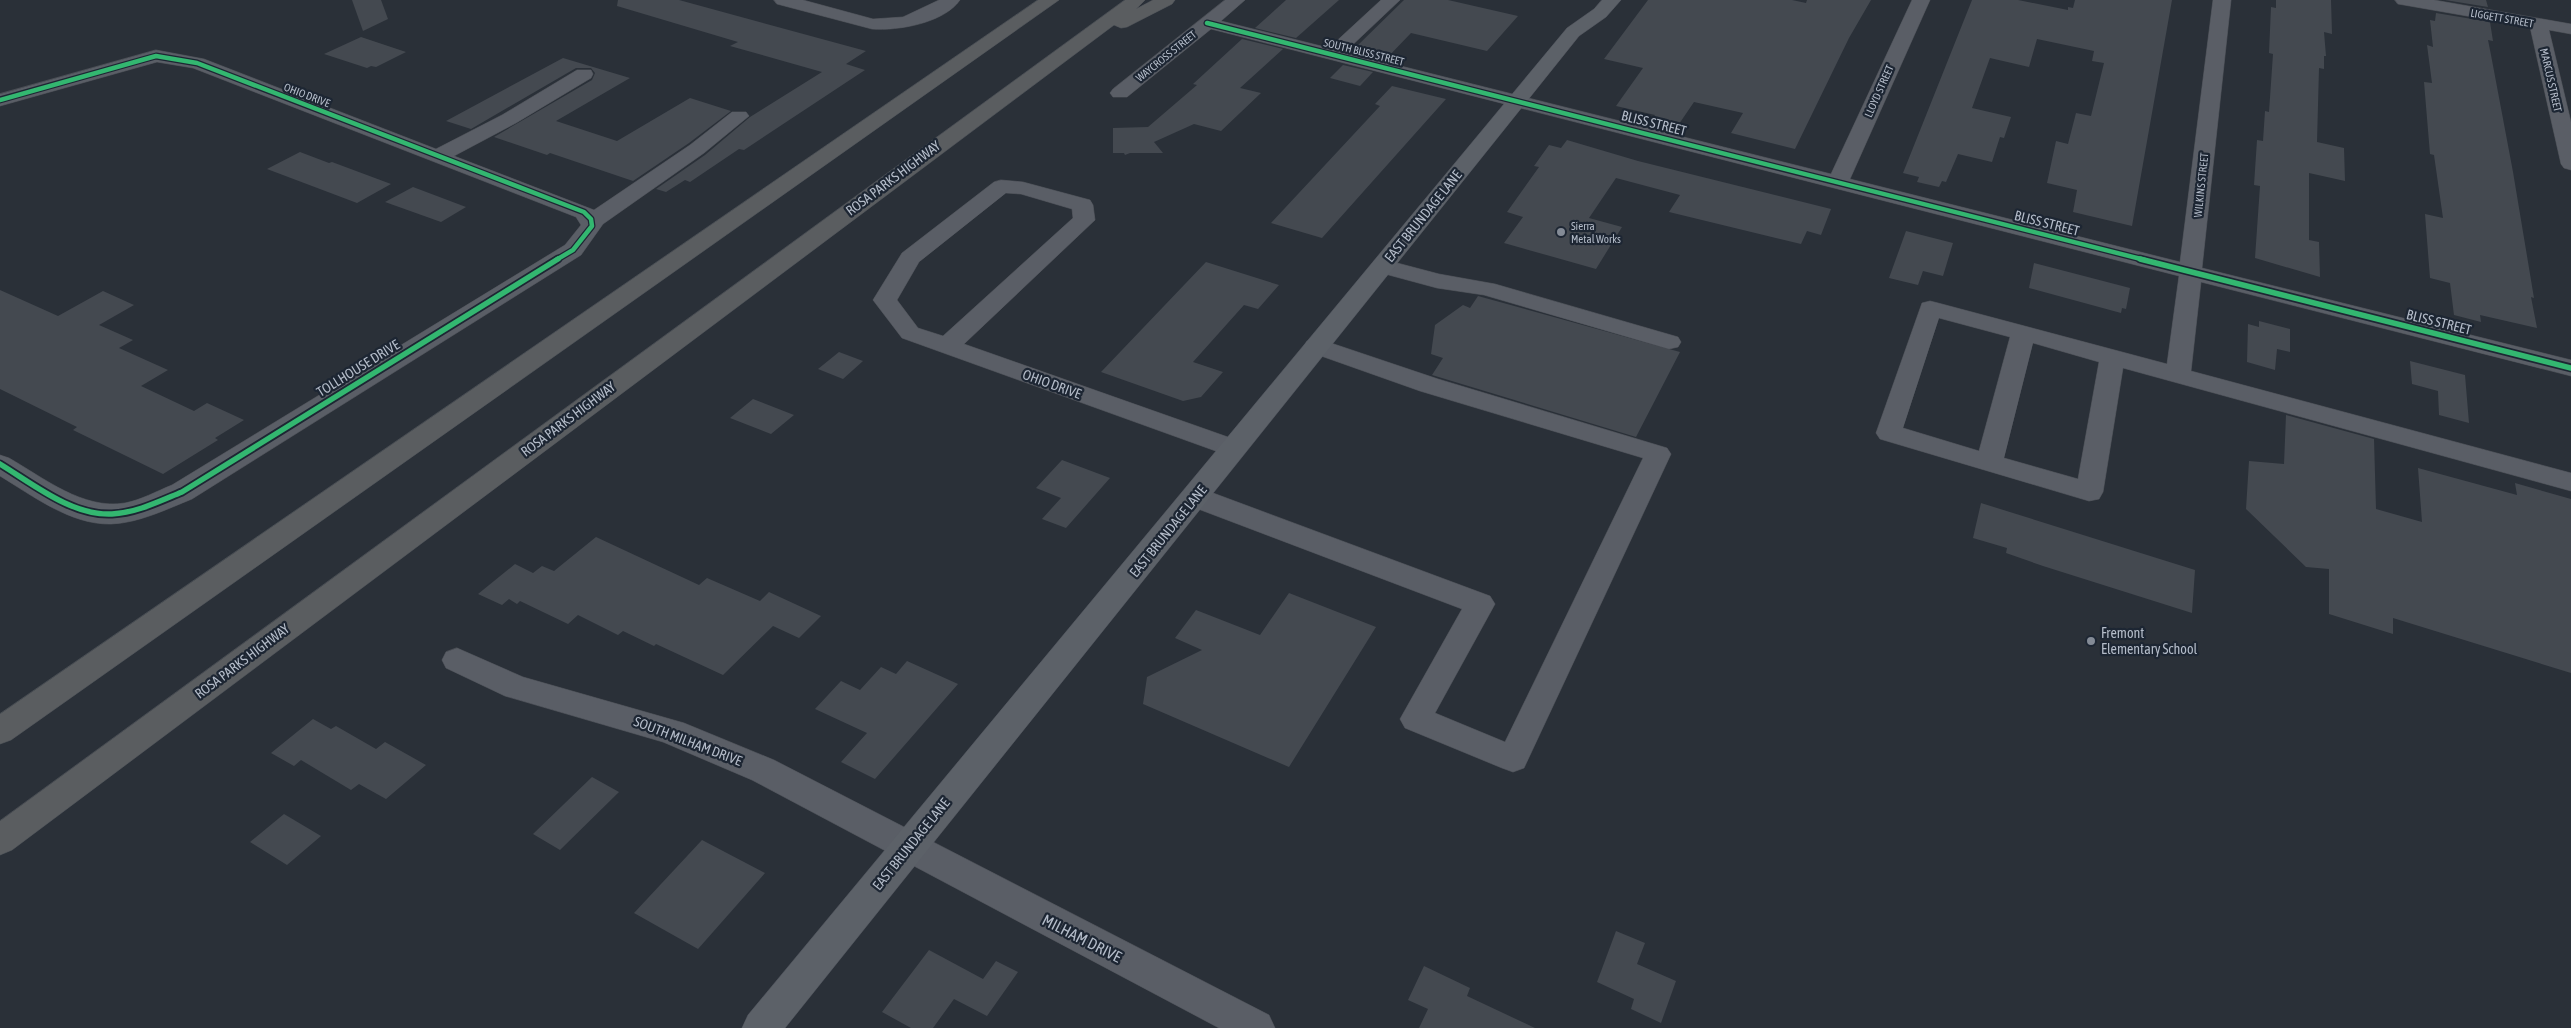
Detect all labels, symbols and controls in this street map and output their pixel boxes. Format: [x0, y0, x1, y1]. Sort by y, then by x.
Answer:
street label: LIGGETT STREET [2470, 7, 2535, 29]
street label: WAYCROSS STREET [1134, 28, 1199, 84]
street label: SOUTH BLISS STREET [1323, 36, 1406, 68]
street label: MARCUS STREET [2538, 47, 2564, 113]
street label: LLOYD STREET [1862, 63, 1896, 119]
street label: OHIO DRIVE [282, 81, 332, 109]
street label: BLISS STREET [1620, 107, 1688, 139]
street label: ROSA PARKS HIGHWAY [843, 137, 944, 219]
street label: WILKINS STREET [2192, 152, 2210, 218]
street label: EAST BRUNDAGE LANE [1381, 167, 1465, 265]
street label: BLISS STREET [2013, 207, 2081, 239]
place label: Sierra Metal Works [1571, 220, 1621, 245]
marker: Sierra Metal Works [1555, 226, 1567, 238]
street label: BLISS STREET [2405, 306, 2473, 338]
street label: TOLLHOUSE DRIVE [314, 336, 402, 400]
street label: OHIO DRIVE [1021, 366, 1084, 402]
street label: ROSA PARKS HIGHWAY [518, 378, 619, 460]
street label: EAST BRUNDAGE LANE [1126, 482, 1210, 580]
street label: ROSA PARKS HIGHWAY [192, 620, 293, 702]
place label: Fremont Elementary School [2101, 625, 2197, 657]
marker: Fremont Elementary School [2085, 635, 2097, 647]
street label: SOUTH MILHAM DRIVE [632, 713, 744, 769]
street label: EAST BRUNDAGE LANE [869, 795, 953, 893]
street label: MILHAM DRIVE [1039, 910, 1125, 966]

